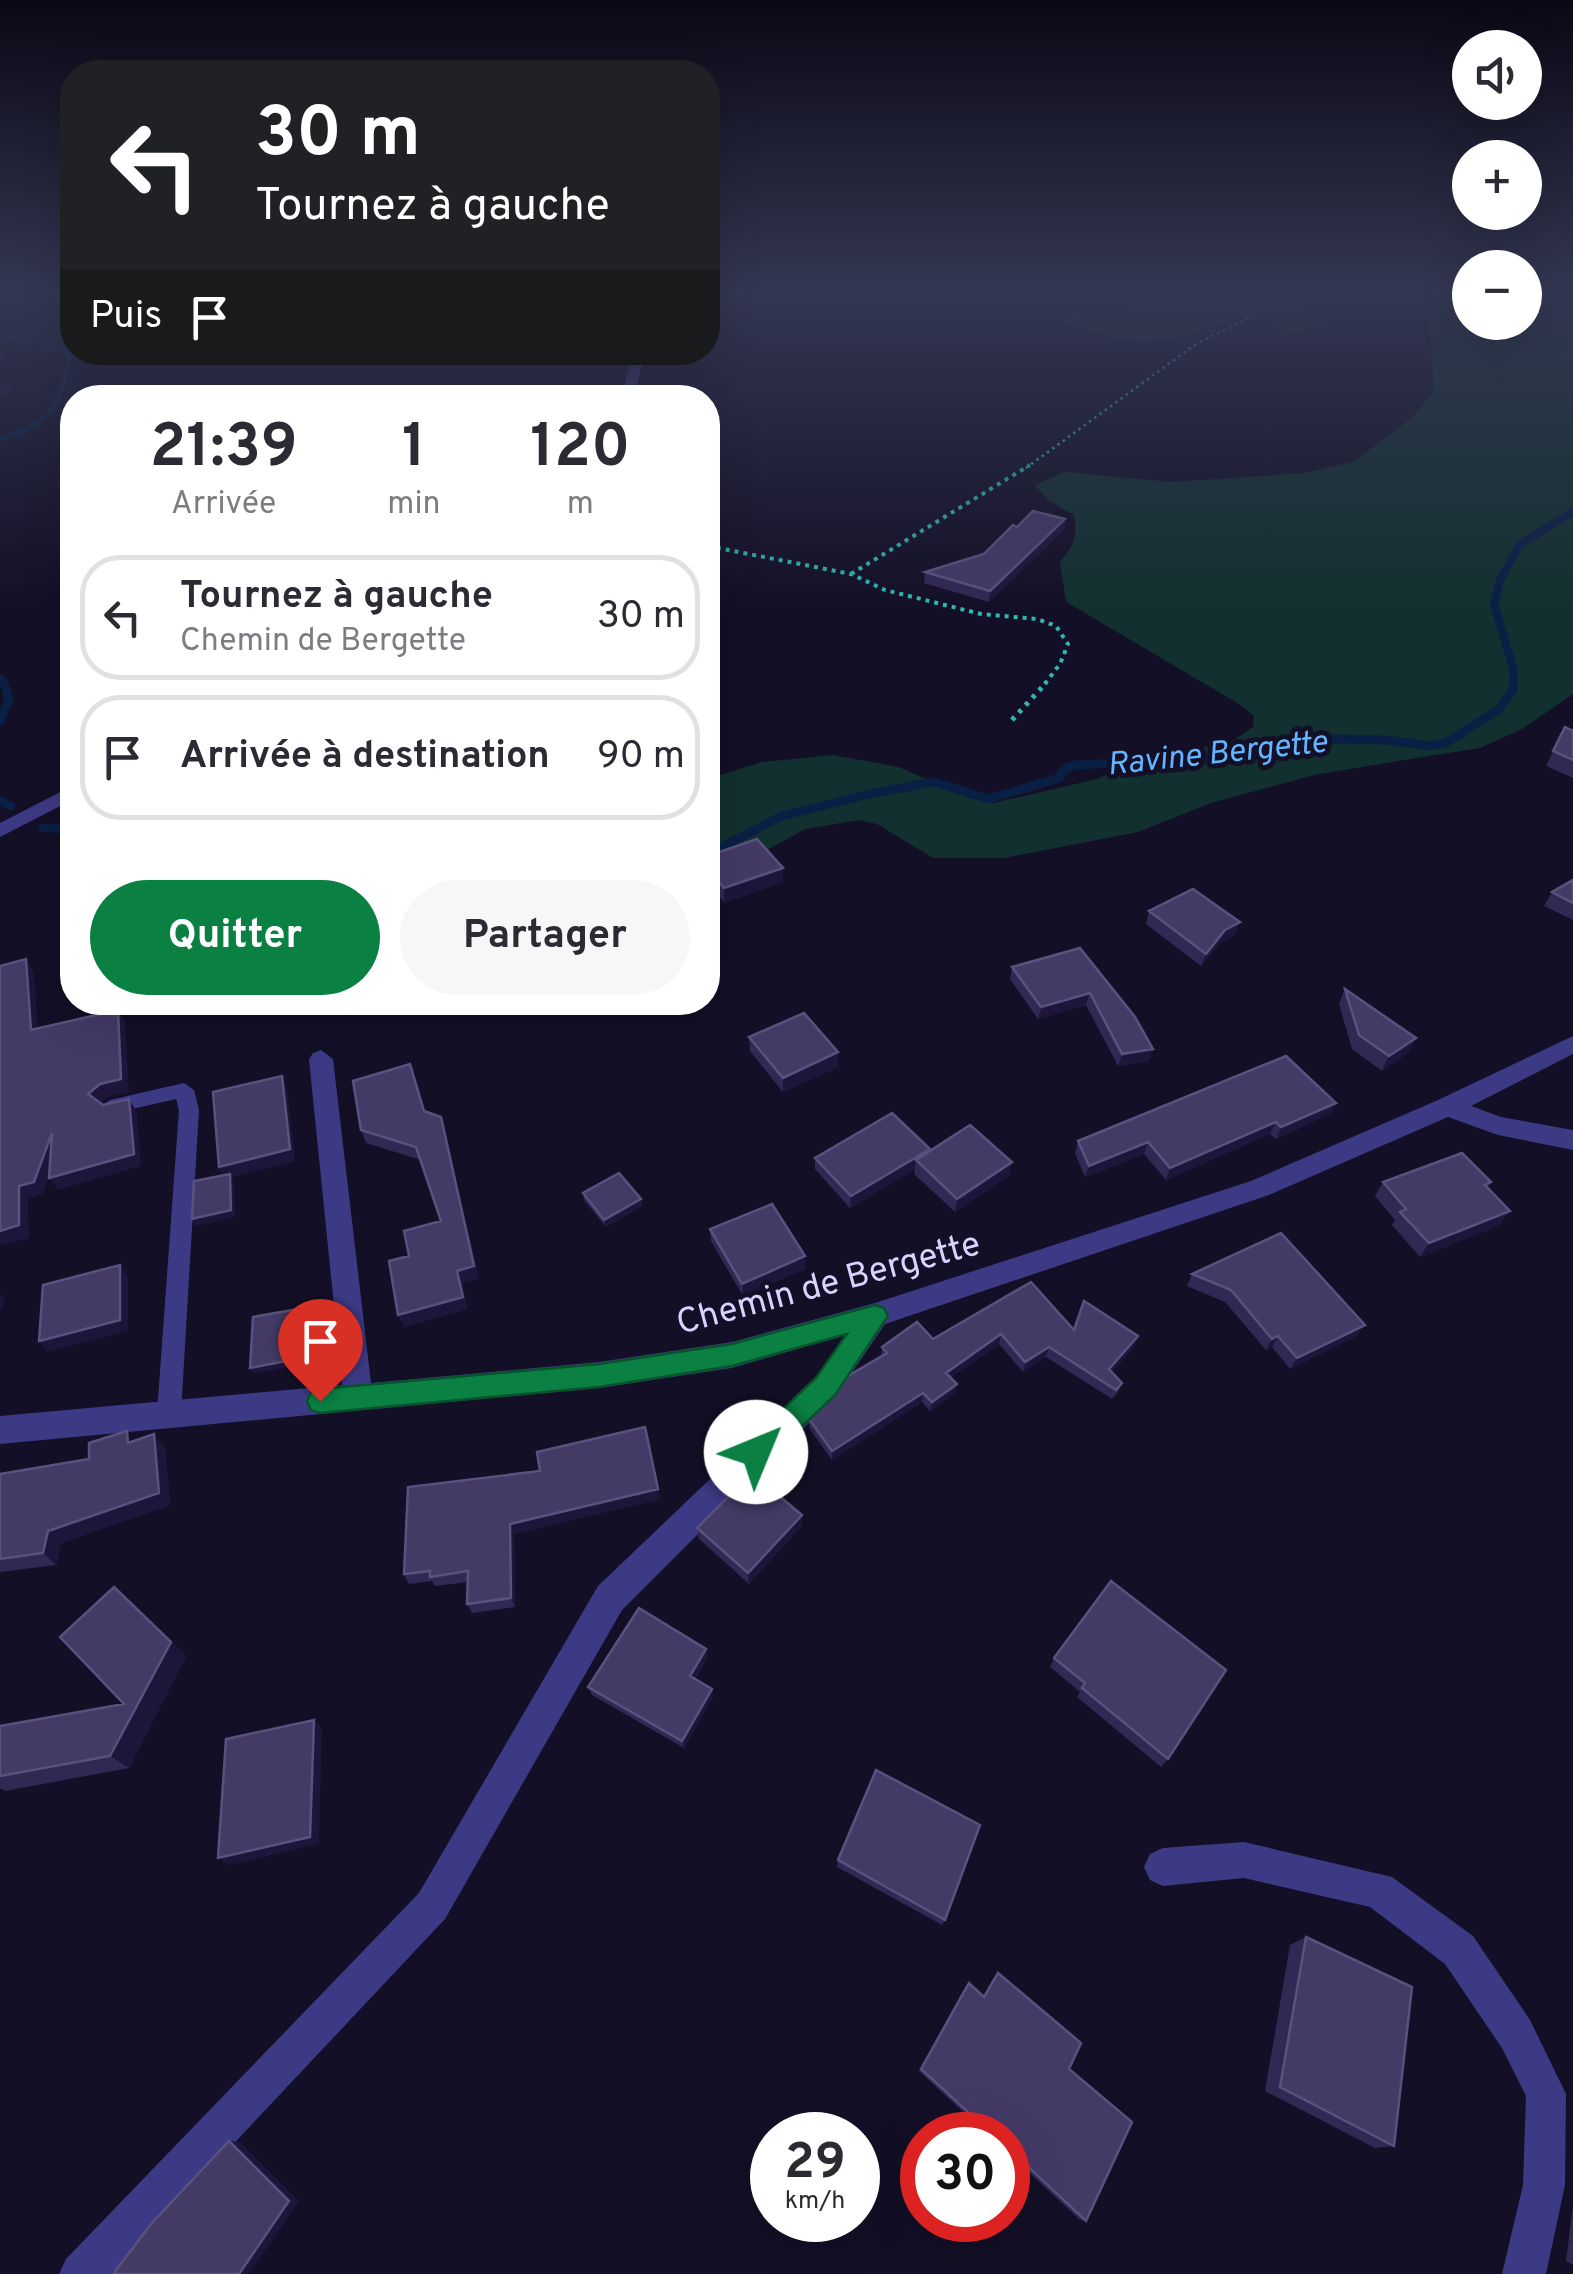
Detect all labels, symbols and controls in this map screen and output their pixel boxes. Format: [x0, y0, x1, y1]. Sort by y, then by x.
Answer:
map controls [1452, 30, 1542, 340]
button: sound [1452, 30, 1542, 120]
text: 30 m [255, 92, 421, 181]
icon: left [90, 100, 220, 230]
button: + [1452, 140, 1542, 230]
text: Tournez à gauche [255, 179, 610, 236]
button: − [1452, 250, 1542, 340]
icon: arrive [182, 290, 237, 345]
text: Puis [90, 293, 162, 342]
text: 21:39 [150, 412, 298, 488]
text: 1 [402, 412, 426, 488]
text: 120 [530, 412, 630, 488]
text: Arrivée [171, 485, 276, 525]
text: min [387, 485, 441, 525]
text: m [567, 485, 594, 525]
text: Tournez à gauche [180, 573, 493, 622]
icon: left [95, 590, 150, 645]
text: 30 m [597, 593, 685, 642]
text: Chemin de Bergette [180, 622, 466, 662]
water label: Ravine Bergette [1105, 724, 1330, 786]
icon: arrive [95, 730, 150, 785]
text: Arrivée à destination [180, 733, 550, 782]
text: 90 m [597, 733, 685, 782]
button: Quitter [90, 880, 380, 995]
button: Partager [400, 880, 690, 995]
street label: Chemin de Bergette [672, 1223, 986, 1347]
pin [278, 1299, 363, 1402]
icon: arrive [293, 1314, 348, 1369]
position arrow [704, 1400, 808, 1504]
speed limit sign: 30 [900, 2112, 1030, 2242]
text: 29 [784, 2133, 846, 2196]
text: km/h [785, 2186, 845, 2218]

